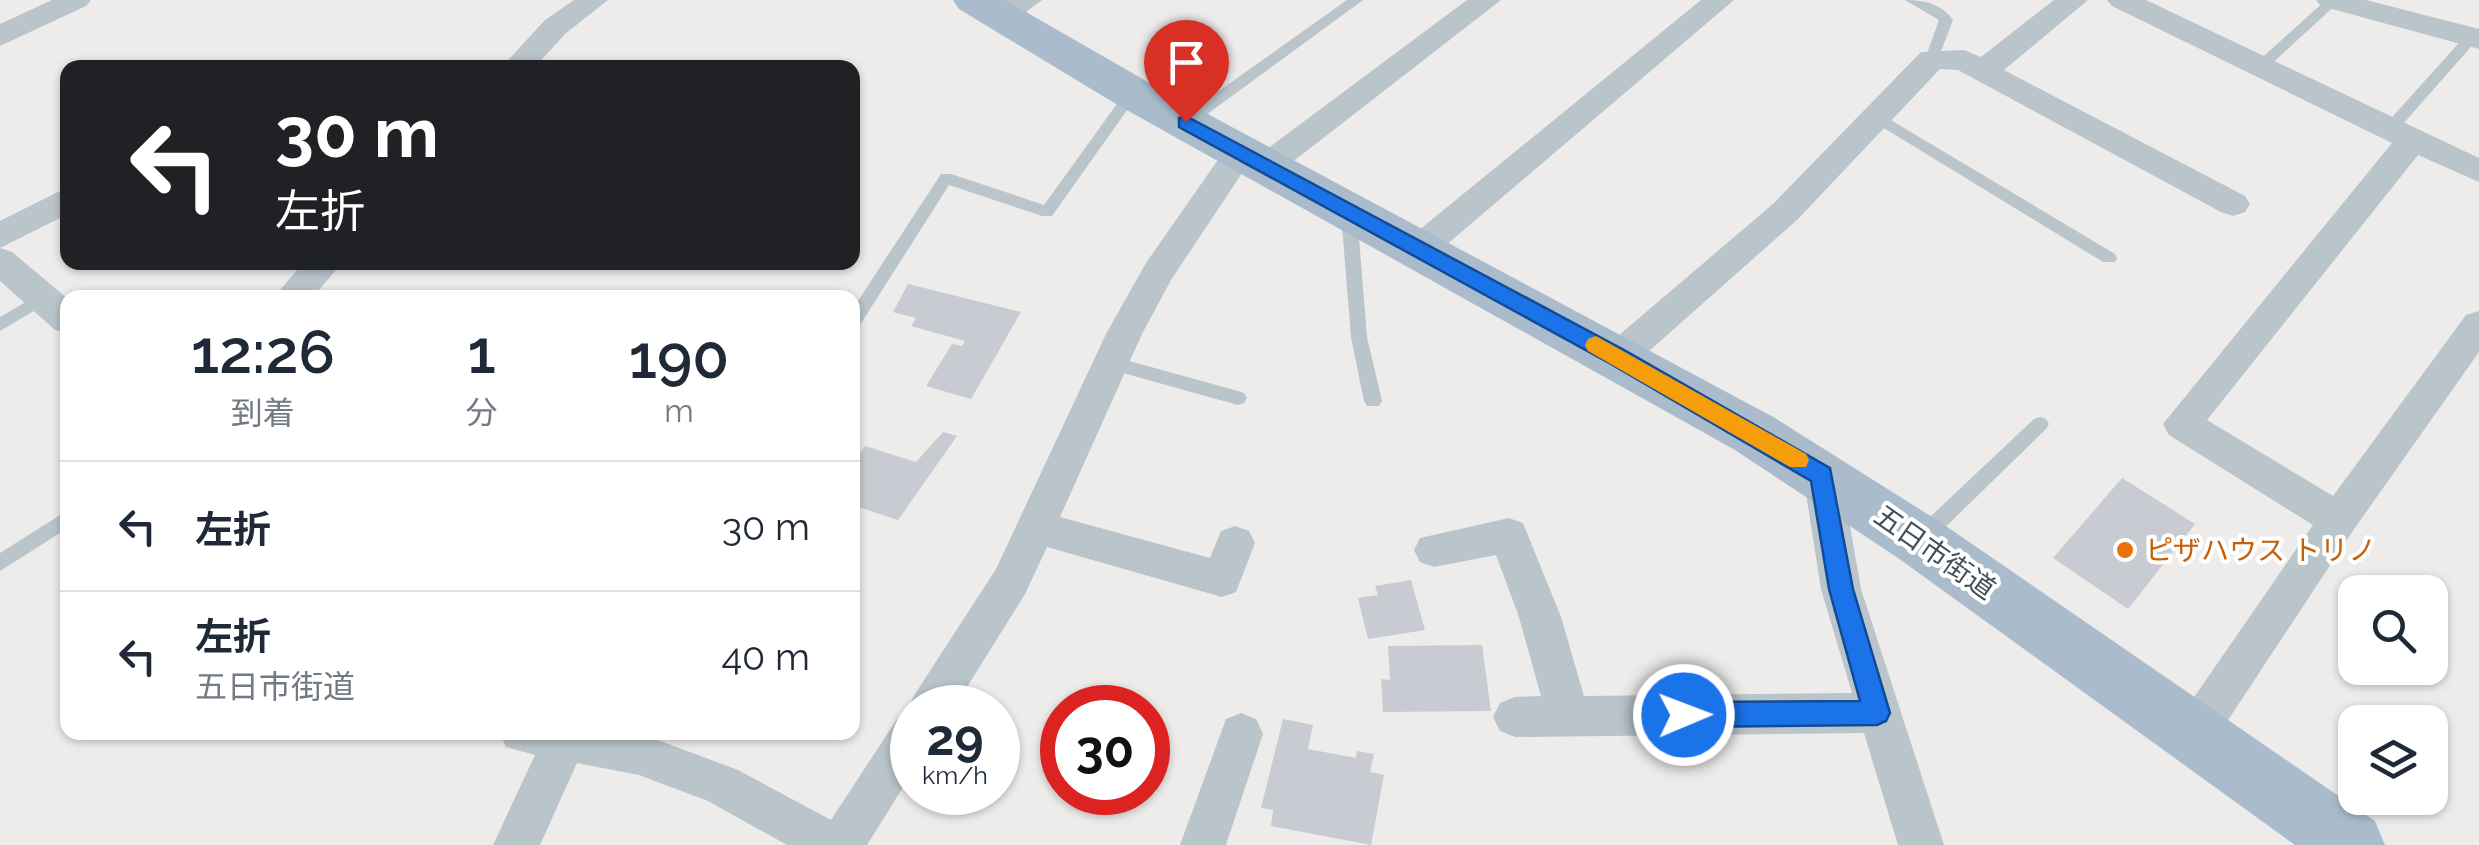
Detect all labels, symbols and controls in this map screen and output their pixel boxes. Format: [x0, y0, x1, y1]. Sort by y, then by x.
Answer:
pin [1144, 20, 1229, 123]
icon: arrive [1159, 35, 1214, 90]
text: 30 m [275, 91, 439, 173]
icon: left [110, 100, 240, 230]
text: 左折 [275, 185, 365, 238]
text: 12:26 [191, 317, 335, 387]
text: 1 [468, 317, 496, 387]
text: 190 [629, 322, 729, 392]
text: m [664, 392, 694, 429]
text: 到着 [231, 394, 295, 431]
text: 分 [466, 394, 498, 431]
icon: left [110, 499, 165, 554]
street label: 五日市街道 [1868, 499, 2002, 606]
text: 30 m [722, 504, 810, 549]
text: 左折 [195, 507, 271, 552]
place label: ピザハウス トリノ [2145, 534, 2376, 567]
marker: ピザハウス トリノ [2114, 539, 2136, 561]
map controls [2338, 575, 2448, 815]
button: search [2338, 575, 2448, 685]
text: 左折 [195, 614, 271, 659]
icon: left [110, 629, 165, 684]
text: 40 m [721, 634, 810, 679]
position arrow [1632, 663, 1736, 767]
text: 五日市街道 [195, 668, 355, 705]
speed limit sign: 30 [1040, 685, 1170, 815]
button: layers [2338, 705, 2448, 815]
text: 29 [926, 708, 984, 767]
text: km/h [922, 760, 988, 790]

